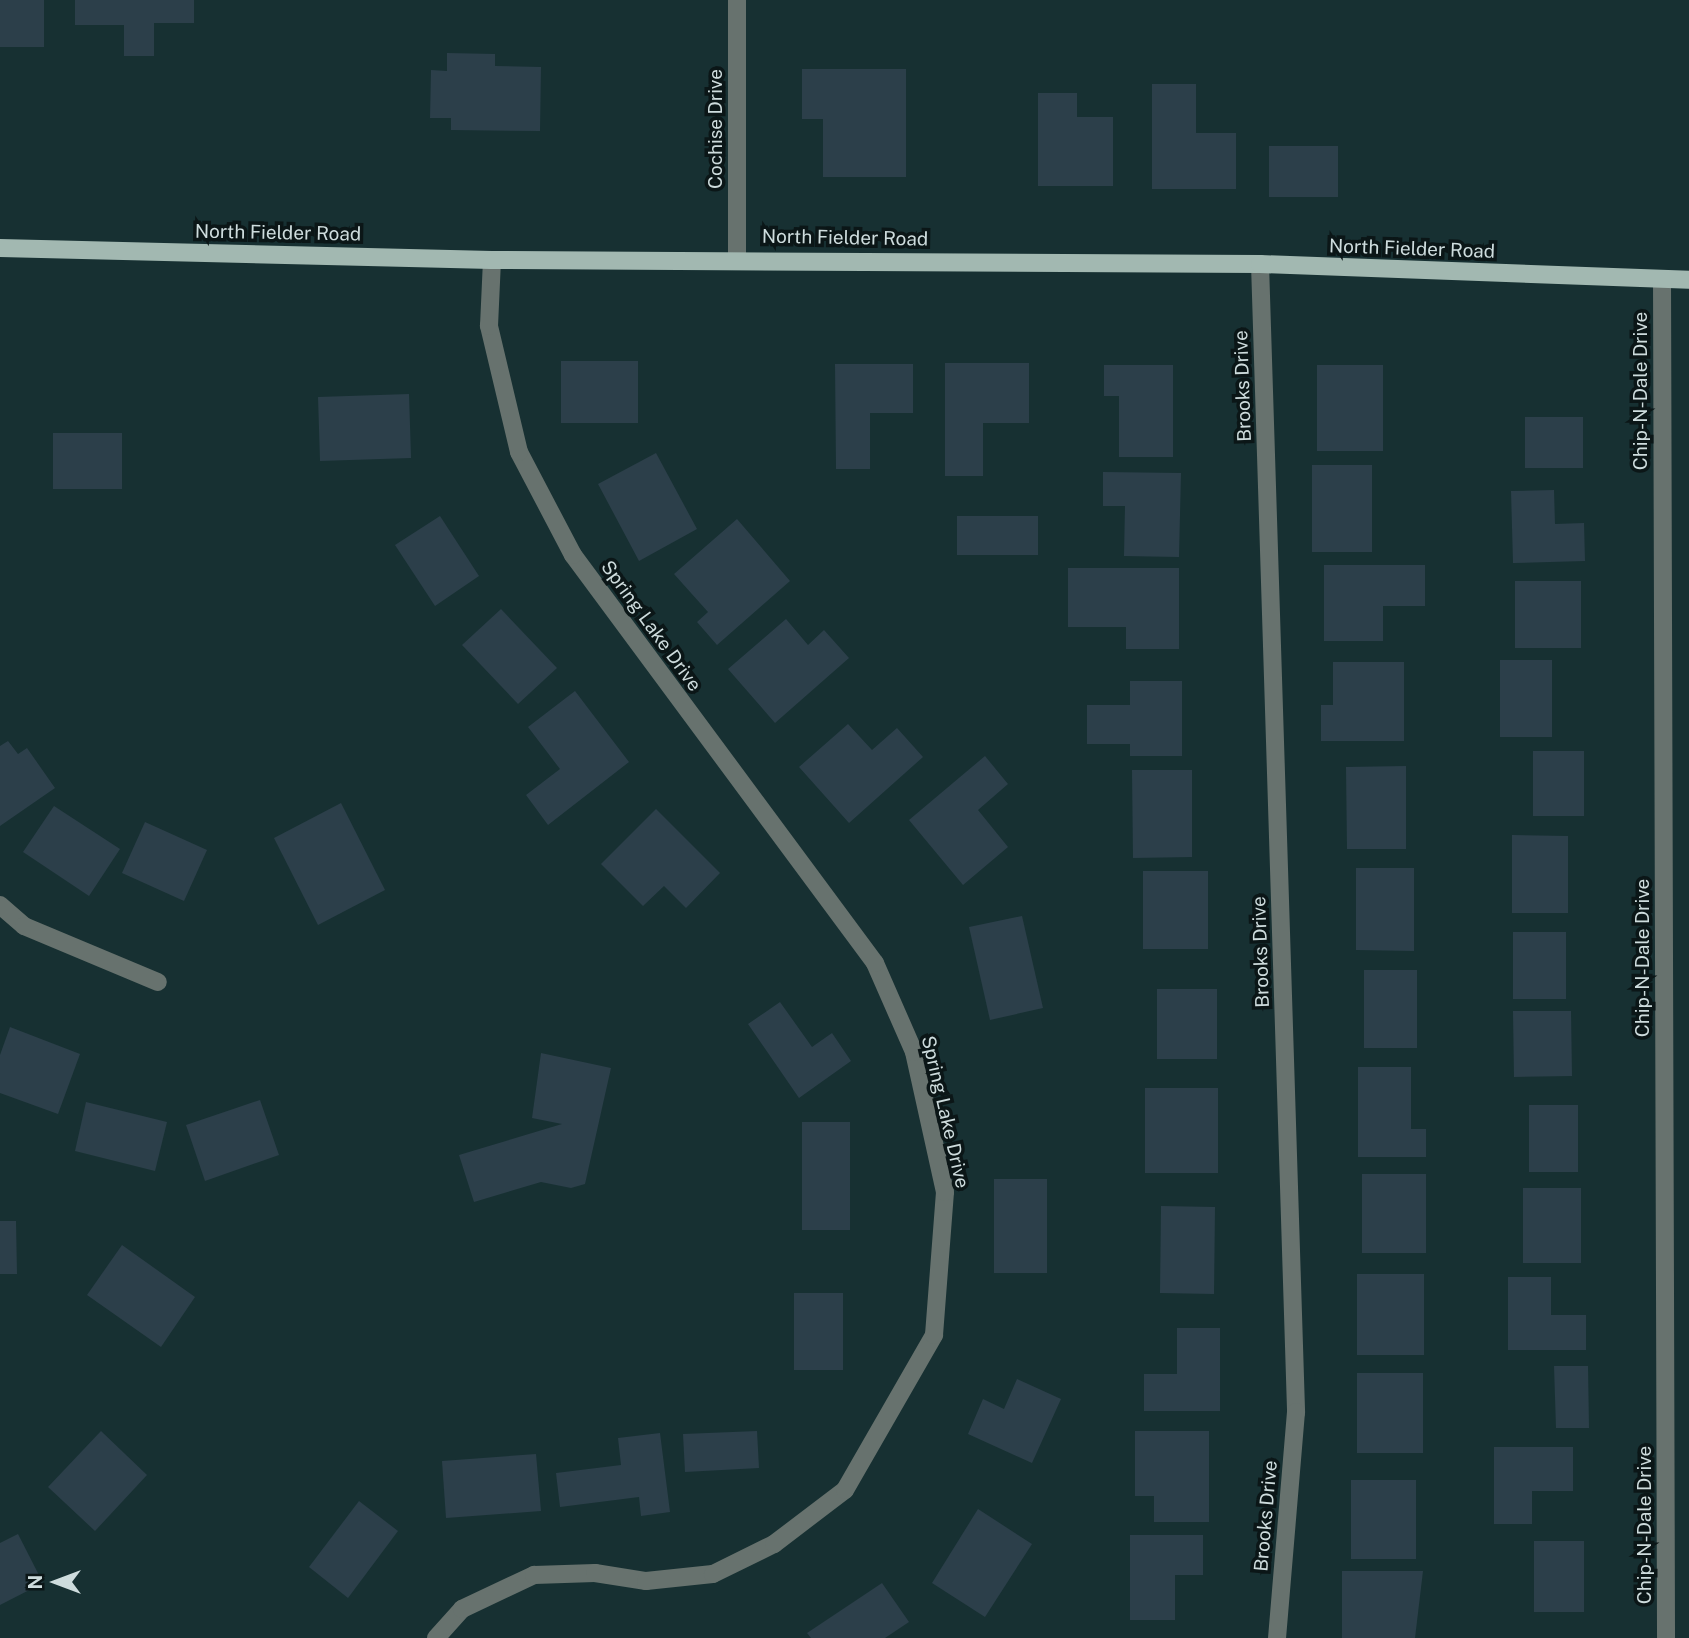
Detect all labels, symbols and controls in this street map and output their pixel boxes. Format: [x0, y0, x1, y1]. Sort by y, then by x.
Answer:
street label: Cochise Drive [705, 69, 727, 189]
street label: North Fielder Road [195, 220, 361, 246]
street label: North Fielder Road [762, 225, 928, 251]
street label: North Fielder Road [1329, 235, 1495, 263]
street label: Chip-N-Dale Drive [1630, 312, 1652, 470]
street label: Brooks Drive [1230, 330, 1256, 442]
street label: Spring Lake Drive [596, 556, 706, 696]
street label: Chip-N-Dale Drive [1632, 879, 1654, 1037]
street label: Brooks Drive [1248, 896, 1274, 1008]
street label: Spring Lake Drive [916, 1033, 974, 1191]
street label: Chip-N-Dale Drive [1634, 1446, 1656, 1604]
street label: Brooks Drive [1250, 1459, 1282, 1573]
north arrow [21, 1547, 91, 1617]
text: N [24, 1575, 46, 1589]

